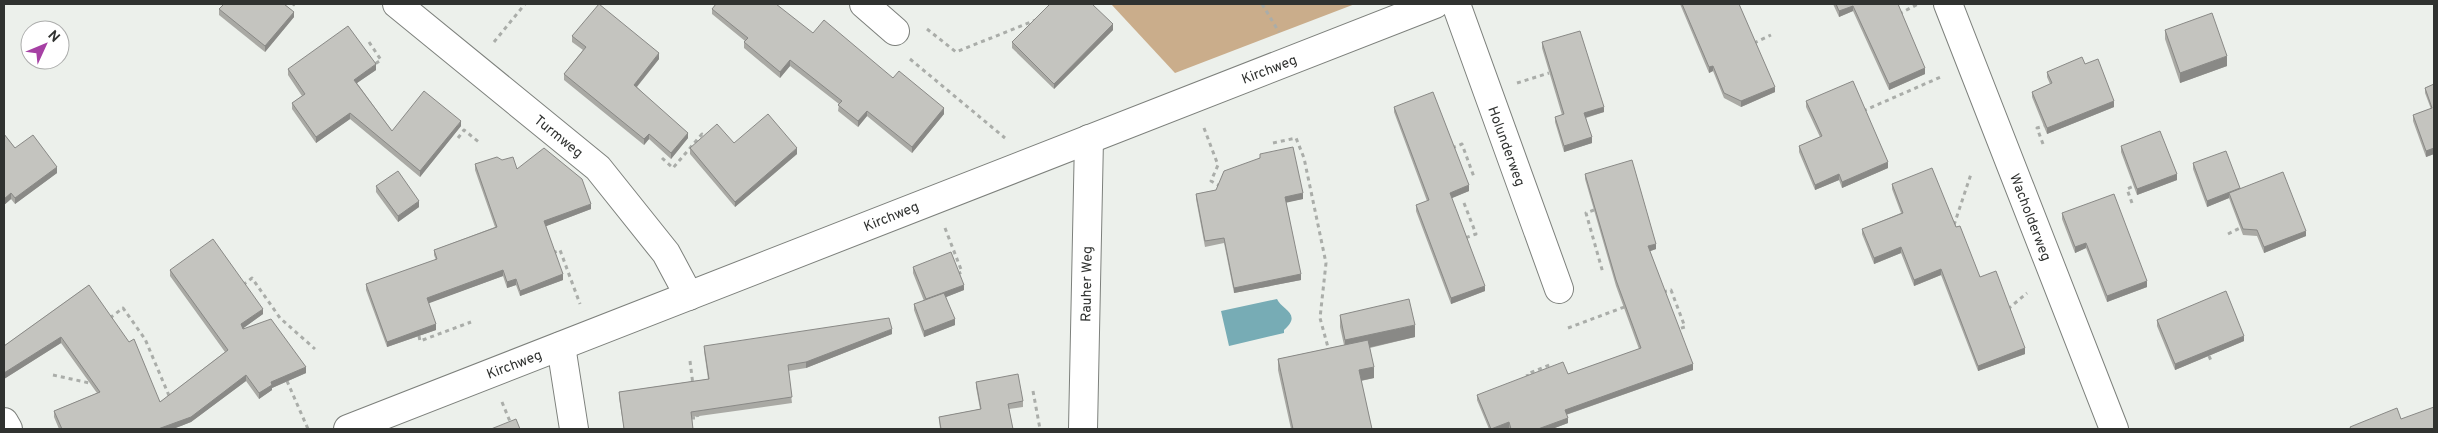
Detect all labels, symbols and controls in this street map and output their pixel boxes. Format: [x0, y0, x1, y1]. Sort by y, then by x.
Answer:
north arrow [20, 20, 70, 70]
text: N [44, 27, 63, 47]
street label: Kirchweg [1239, 52, 1300, 89]
street label: Holunderweg [1483, 104, 1528, 189]
street label: Turmweg [530, 112, 586, 162]
street label: Wacholderweg [2005, 171, 2054, 264]
street label: Kirchweg [861, 199, 922, 236]
street label: Rauher Weg [1078, 246, 1097, 322]
street label: Kirchweg [484, 347, 545, 384]

